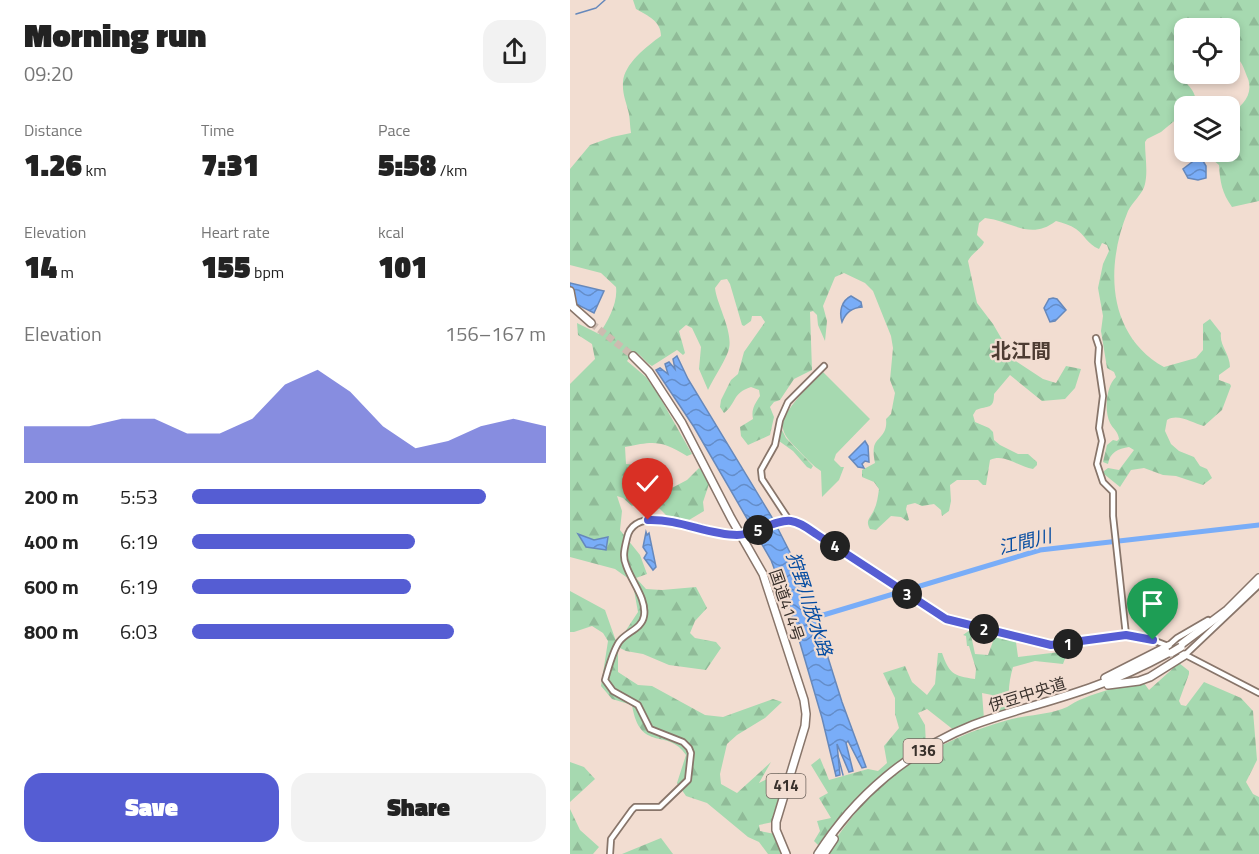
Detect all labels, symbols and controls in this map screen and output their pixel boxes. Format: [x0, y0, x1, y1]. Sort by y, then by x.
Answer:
text: Morning run [24, 10, 206, 60]
map controls [1174, 18, 1240, 162]
button: locate [1174, 18, 1240, 84]
button: share [483, 20, 546, 83]
text: 09:20 [24, 58, 73, 89]
button: layers [1174, 96, 1240, 162]
text: Distance [24, 118, 82, 142]
text: Time [201, 118, 234, 142]
text: Pace [378, 118, 410, 142]
text: 1.26 [24, 142, 82, 188]
text: 7:31 [201, 142, 259, 188]
text: 5:58 [378, 142, 436, 188]
text: km [82, 158, 107, 182]
text: /km [436, 158, 467, 182]
text: Elevation [24, 220, 86, 244]
text: Heart rate [201, 220, 270, 244]
text: kcal [378, 220, 404, 244]
text: 14 [24, 244, 57, 290]
text: 155 [201, 244, 251, 290]
text: 101 [378, 244, 428, 290]
text: m [57, 260, 74, 284]
text: bpm [251, 260, 284, 284]
text: Elevation [24, 318, 102, 349]
text: 156–167 m [445, 318, 546, 349]
district label: 北江間 [991, 335, 1051, 366]
pin [622, 458, 673, 520]
icon: check [631, 467, 664, 500]
text: 200 m [24, 481, 79, 512]
text: 5:53 [120, 481, 158, 512]
pin: 5 [743, 515, 773, 545]
text: 5 [754, 518, 762, 542]
water label: 江間川 [995, 521, 1056, 561]
text: 400 m [24, 526, 79, 557]
text: 6:19 [120, 526, 158, 557]
pin: 4 [820, 531, 850, 561]
text: 4 [831, 534, 839, 558]
water label: 狩野川放水路 [780, 548, 840, 661]
street label: 国道414号 [763, 566, 811, 644]
text: 600 m [24, 571, 79, 602]
text: 6:19 [120, 571, 158, 602]
pin [1127, 578, 1178, 640]
pin: 3 [892, 579, 922, 609]
text: 3 [903, 582, 911, 606]
icon: arrive [1136, 587, 1169, 620]
pin: 2 [969, 614, 999, 644]
text: 800 m [24, 616, 79, 647]
text: 6:03 [120, 616, 158, 647]
text: 2 [980, 617, 988, 641]
pin: 1 [1053, 629, 1083, 659]
text: 1 [1064, 632, 1072, 656]
street label: 伊豆中央道 [985, 671, 1069, 717]
road number: 136 [904, 739, 942, 763]
button: Save [24, 773, 279, 842]
button: Share [291, 773, 546, 842]
road number: 414 [766, 774, 806, 798]

